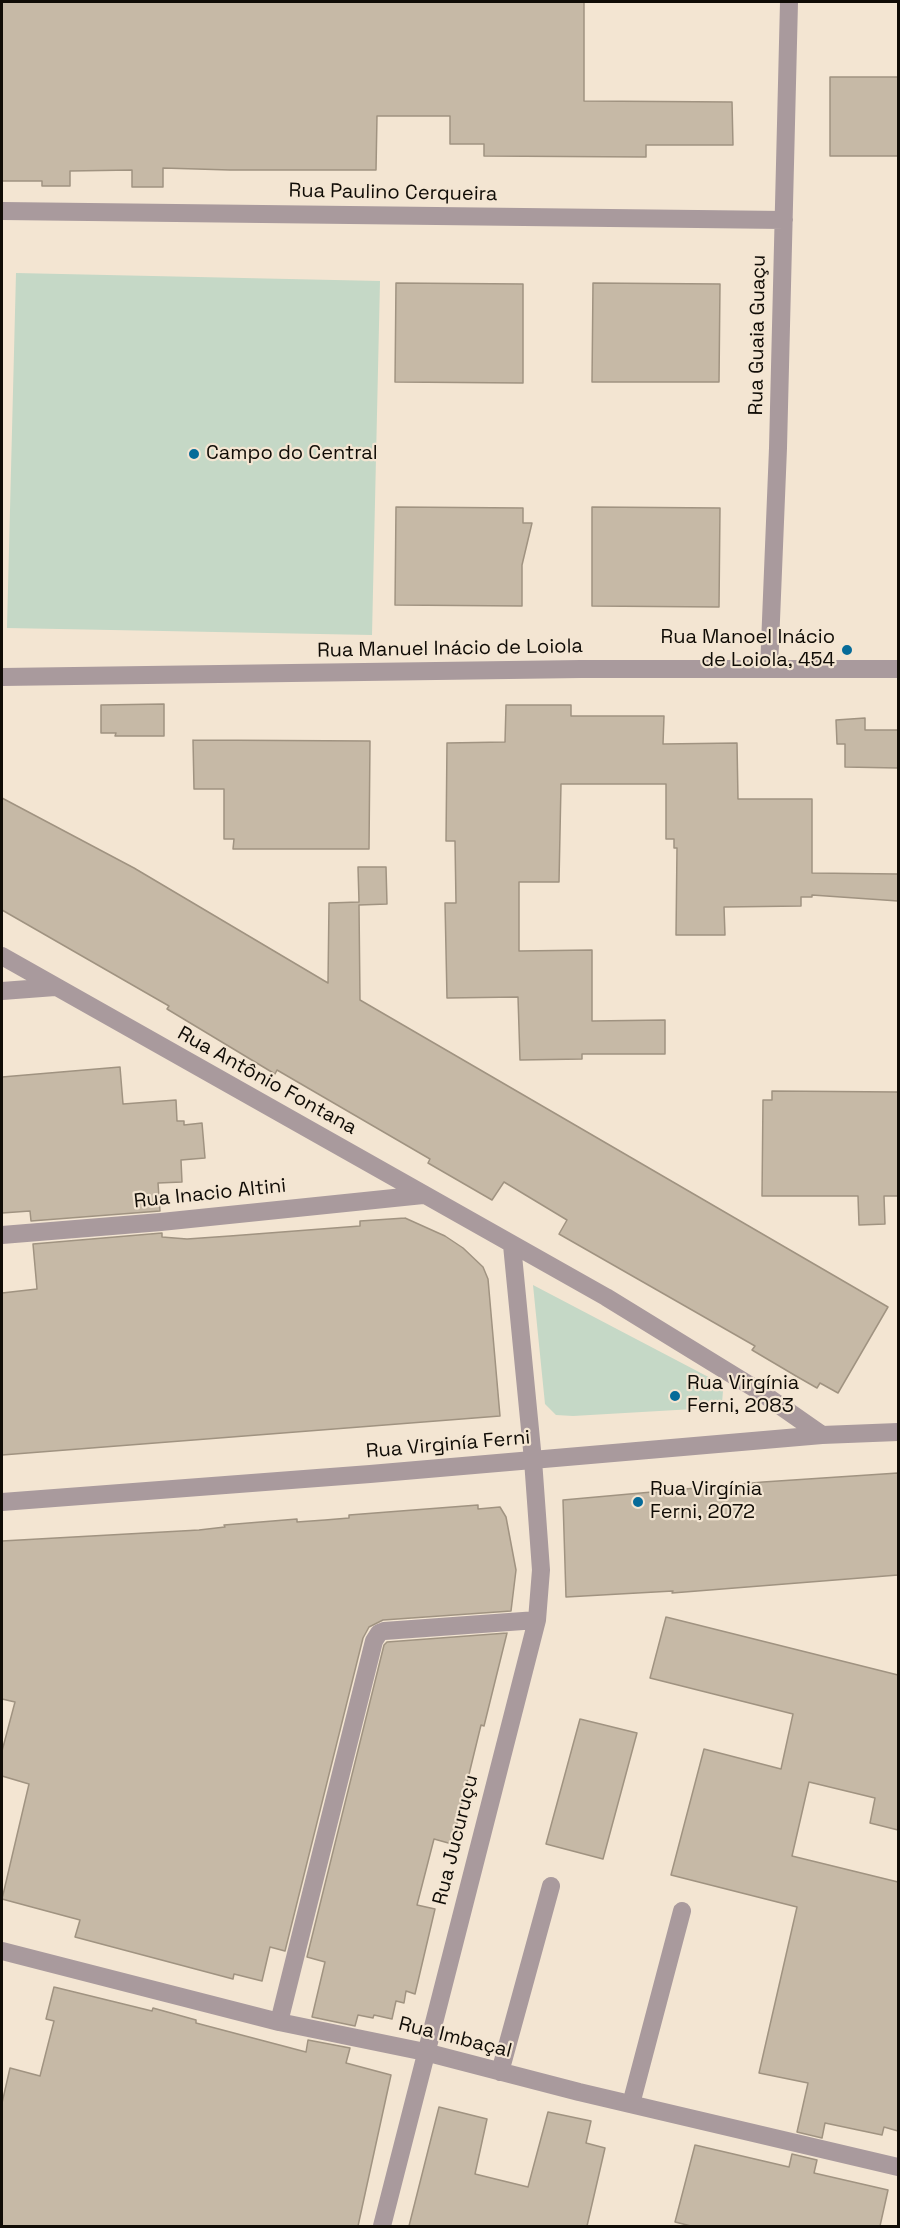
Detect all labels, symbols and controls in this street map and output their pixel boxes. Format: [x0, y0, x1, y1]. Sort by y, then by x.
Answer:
street label: Rua Paulino Cerqueira [288, 179, 498, 207]
street label: Rua Guaia Guaçu [745, 254, 771, 416]
place label: Campo do Central [206, 442, 378, 466]
marker: Campo do Central [187, 447, 201, 461]
place label: Rua Manoel Inácio de Loiola, 454 [661, 626, 835, 673]
street label: Rua Manuel Inácio de Loiola [317, 635, 583, 663]
marker: Rua Manoel Inácio de Loiola, 454 [840, 643, 854, 657]
street label: Rua Antônio Fontana [173, 1022, 361, 1140]
street label: Rua Inacio Altini [133, 1174, 287, 1214]
place label: Rua Virgínia Ferni, 2083 [687, 1372, 799, 1419]
marker: Rua Virgínia Ferni, 2083 [668, 1389, 682, 1403]
street label: Rua Virginía Ferni [365, 1426, 531, 1464]
place label: Rua Virgínia Ferni, 2072 [650, 1478, 762, 1525]
marker: Rua Virgínia Ferni, 2072 [631, 1495, 645, 1509]
street label: Rua Jucuruçu [428, 1772, 484, 1908]
street label: Rua Imbaçal [396, 2012, 514, 2064]

